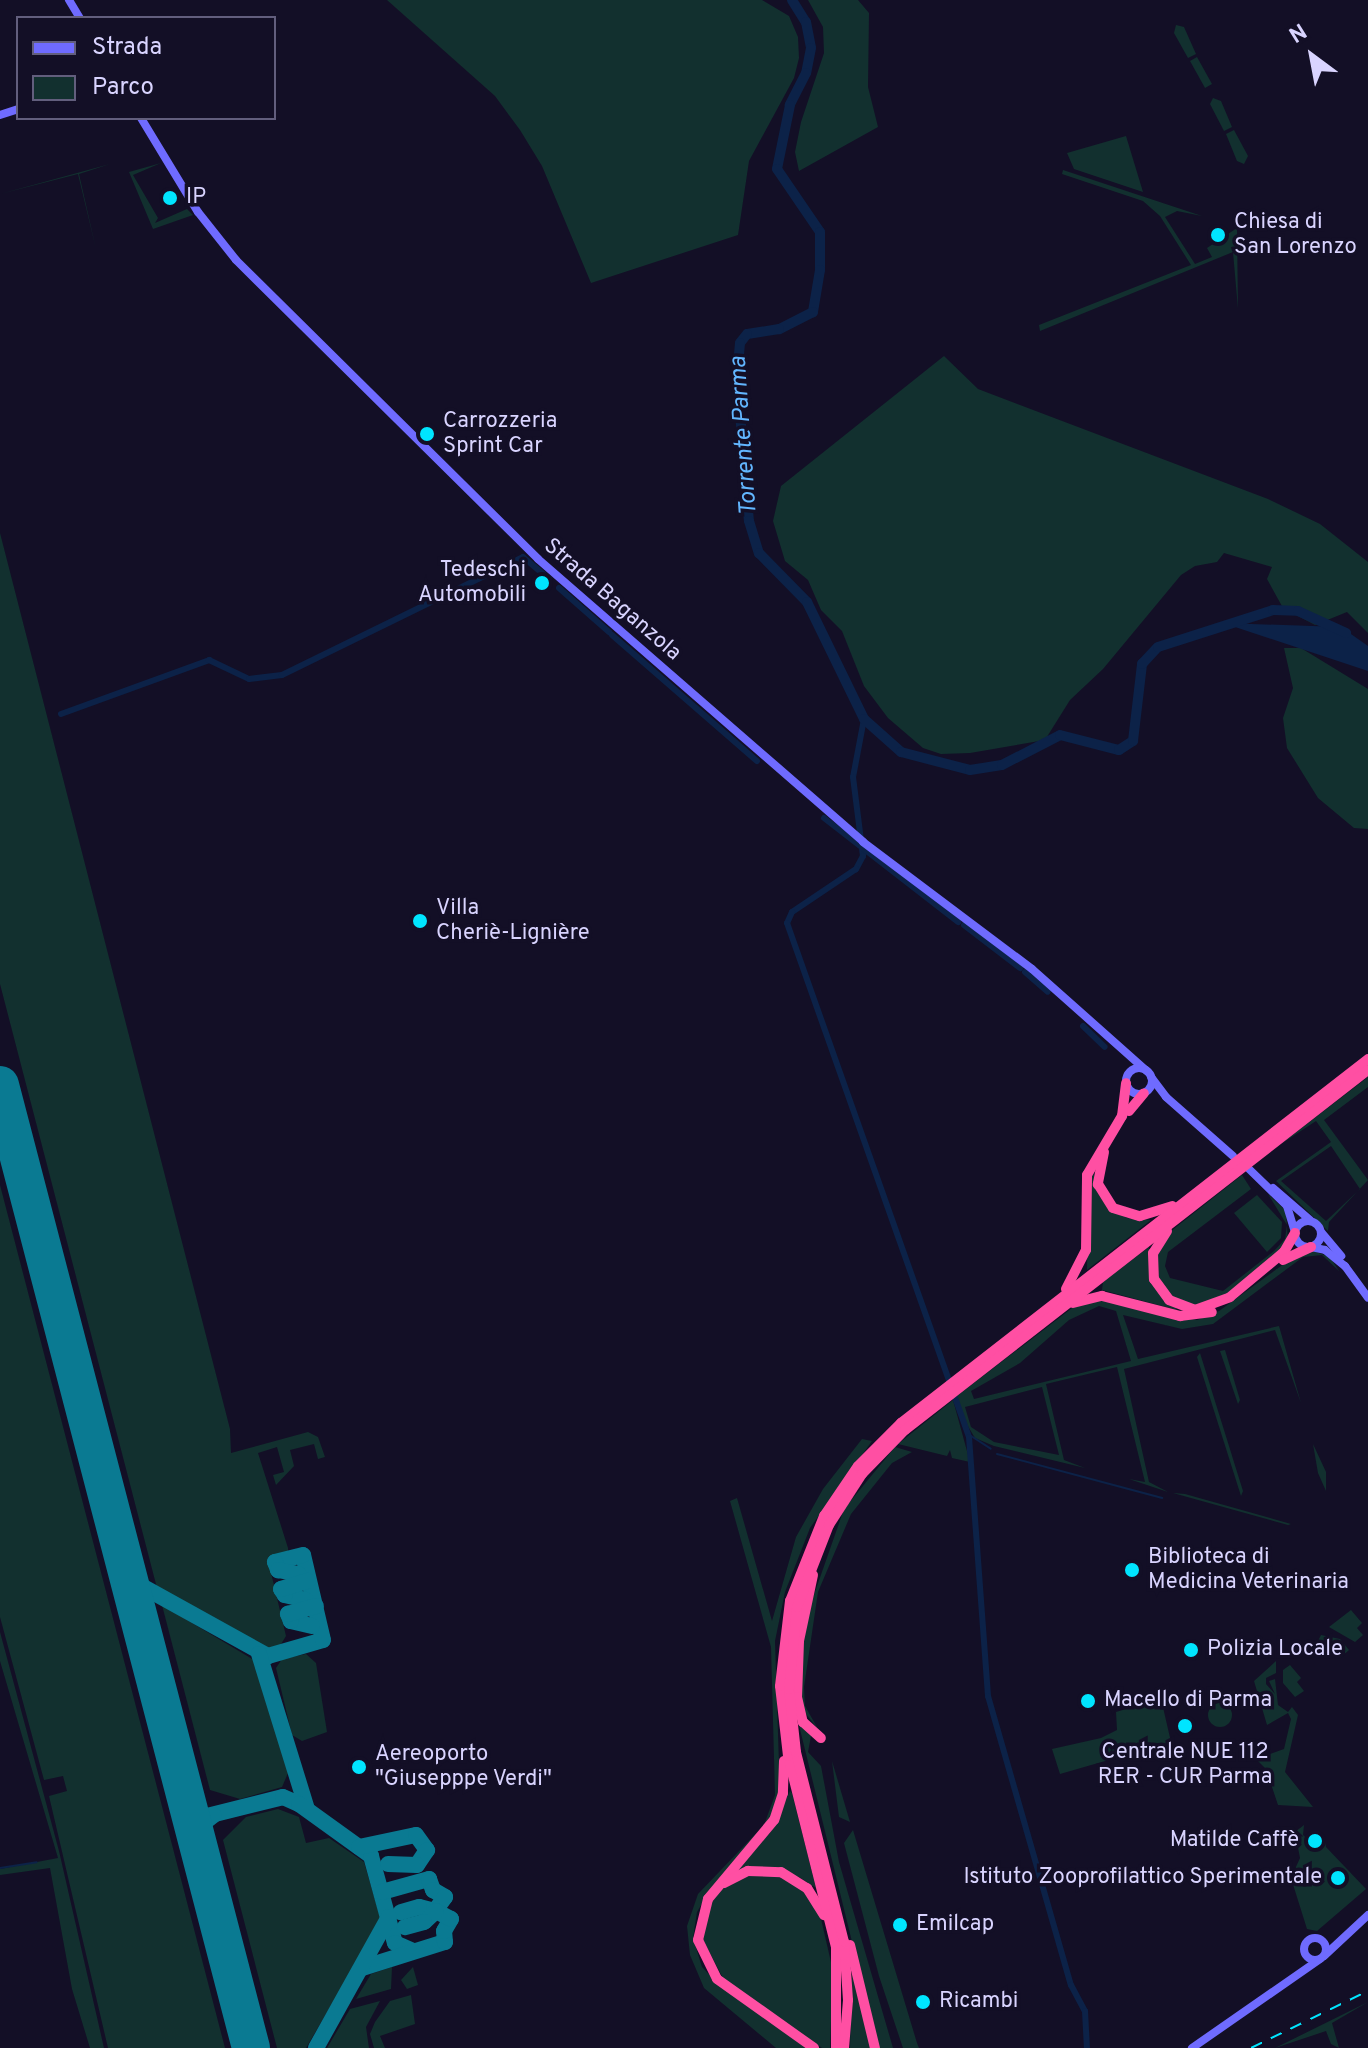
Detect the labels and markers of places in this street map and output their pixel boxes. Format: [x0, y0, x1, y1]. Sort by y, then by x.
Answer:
place label: IP [186, 185, 206, 211]
marker: IP [161, 189, 179, 207]
place label: Chiesa di San Lorenzo [1234, 209, 1357, 260]
marker: Chiesa di San Lorenzo [1209, 226, 1227, 244]
place label: Carrozzeria Sprint Car [443, 408, 557, 460]
marker: Carrozzeria Sprint Car [418, 425, 436, 443]
place label: Tedeschi Automobili [418, 557, 526, 608]
marker: Tedeschi Automobili [533, 574, 551, 592]
place label: Villa Cheriè-Lignière [436, 895, 589, 946]
marker: Villa Cheriè-Lignière [411, 912, 429, 930]
place label: Biblioteca di Medicina Veterinaria [1148, 1544, 1350, 1596]
marker: Biblioteca di Medicina Veterinaria [1123, 1561, 1141, 1579]
place label: Polizia Locale [1207, 1637, 1343, 1663]
marker: Polizia Locale [1182, 1641, 1200, 1659]
place label: Macello di Parma [1104, 1688, 1272, 1714]
marker: Macello di Parma [1079, 1692, 1097, 1710]
marker: Centrale NUE 112 RER - CUR Parma [1176, 1717, 1194, 1735]
place label: Centrale NUE 112 RER - CUR Parma [1098, 1739, 1272, 1790]
place label: Aereoporto "Giusepppe Verdi" [375, 1741, 553, 1792]
marker: Aereoporto "Giusepppe Verdi" [350, 1758, 368, 1776]
place label: Matilde Caffè [1170, 1828, 1299, 1854]
marker: Matilde Caffè [1306, 1832, 1324, 1850]
place label: Istituto Zooprofilattico Sperimentale [964, 1865, 1322, 1891]
marker: Istituto Zooprofilattico Sperimentale [1329, 1869, 1347, 1887]
place label: Emilcap [916, 1912, 994, 1938]
marker: Emilcap [891, 1916, 909, 1934]
place label: Ricambi [939, 1989, 1018, 2015]
marker: Ricambi [914, 1993, 932, 2011]

